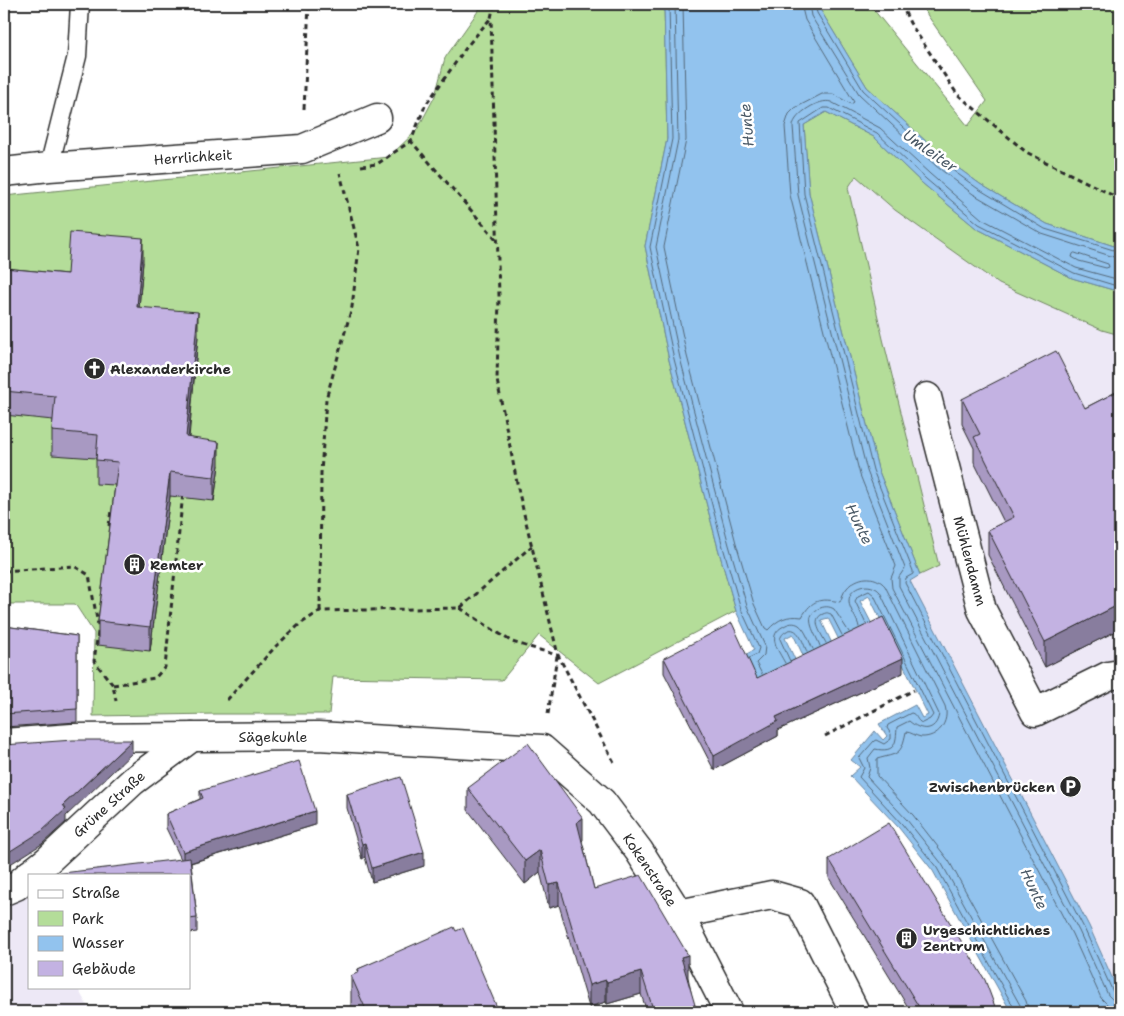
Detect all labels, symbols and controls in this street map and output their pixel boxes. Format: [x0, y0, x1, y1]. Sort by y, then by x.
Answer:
water label: Hunte [735, 103, 759, 147]
water label: Umleiter [899, 125, 962, 177]
street label: Herrlichkeit [153, 145, 233, 169]
church icon: Alexanderkirche [82, 357, 106, 381]
place label: Alexanderkirche [110, 360, 231, 378]
water label: Hunte [841, 500, 877, 548]
street label: Mühlendamm [949, 514, 991, 608]
building icon: Remter [122, 553, 146, 577]
place label: Remter [150, 556, 204, 574]
street label: Sägekuhle [239, 728, 308, 746]
street label: Grüne Straße [69, 767, 149, 841]
parking icon: Zwischenbrücken [1059, 775, 1083, 799]
place label: Zwischenbrücken [929, 778, 1055, 796]
street label: Kokenstraße [619, 830, 681, 910]
water label: Hunte [1016, 865, 1052, 913]
legend [28, 874, 190, 988]
text: Straße [72, 883, 120, 903]
text: Park [72, 909, 104, 929]
place label: Urgeschichtliches Zentrum [923, 921, 1050, 955]
building icon: Urgeschichtliches Zentrum [895, 926, 919, 950]
text: Wasser [72, 933, 125, 953]
text: Gebäude [72, 959, 136, 979]

